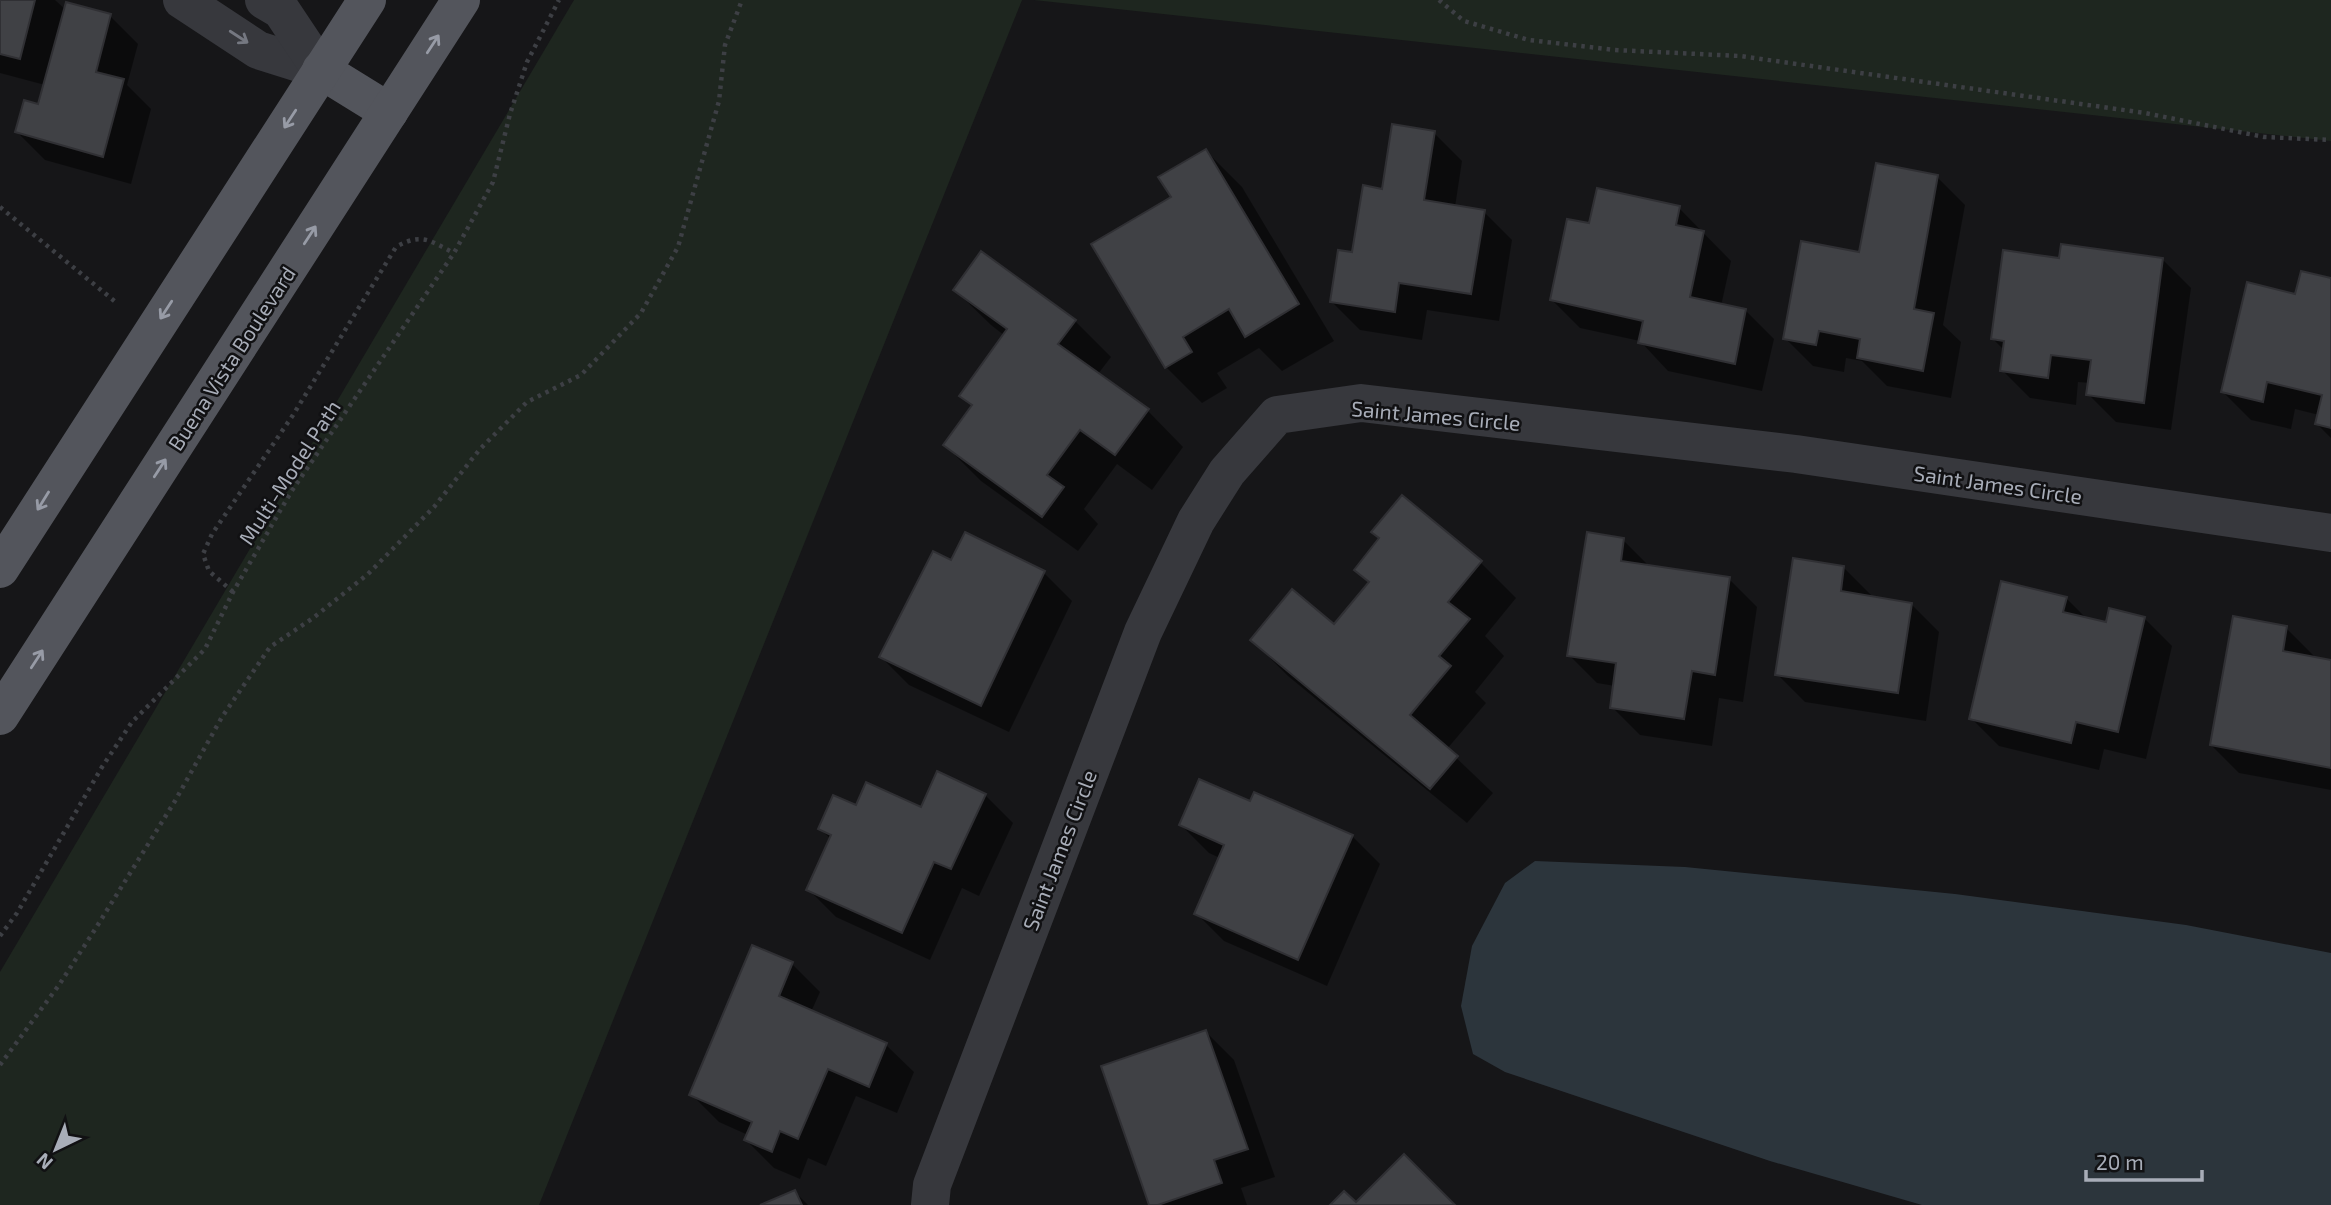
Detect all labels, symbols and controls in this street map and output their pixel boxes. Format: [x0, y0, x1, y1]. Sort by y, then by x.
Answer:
one-way arrow [229, 30, 248, 45]
one-way arrow [426, 35, 440, 54]
one-way arrow [282, 109, 297, 128]
one-way arrow [303, 226, 317, 246]
street label: Buena Vista Boulevard [162, 261, 300, 455]
one-way arrow [159, 300, 174, 319]
street label: Multi-Model Path [233, 395, 345, 549]
street label: Saint James Circle [1350, 395, 1522, 435]
one-way arrow [153, 459, 168, 478]
street label: Saint James Circle [1912, 460, 2084, 508]
one-way arrow [36, 491, 50, 511]
one-way arrow [30, 650, 44, 669]
street label: Saint James Circle [1017, 766, 1101, 934]
north arrow [21, 1114, 91, 1184]
scale bar [2086, 1138, 2202, 1182]
text: N [31, 1149, 57, 1175]
text: 20 m [2096, 1149, 2144, 1174]

